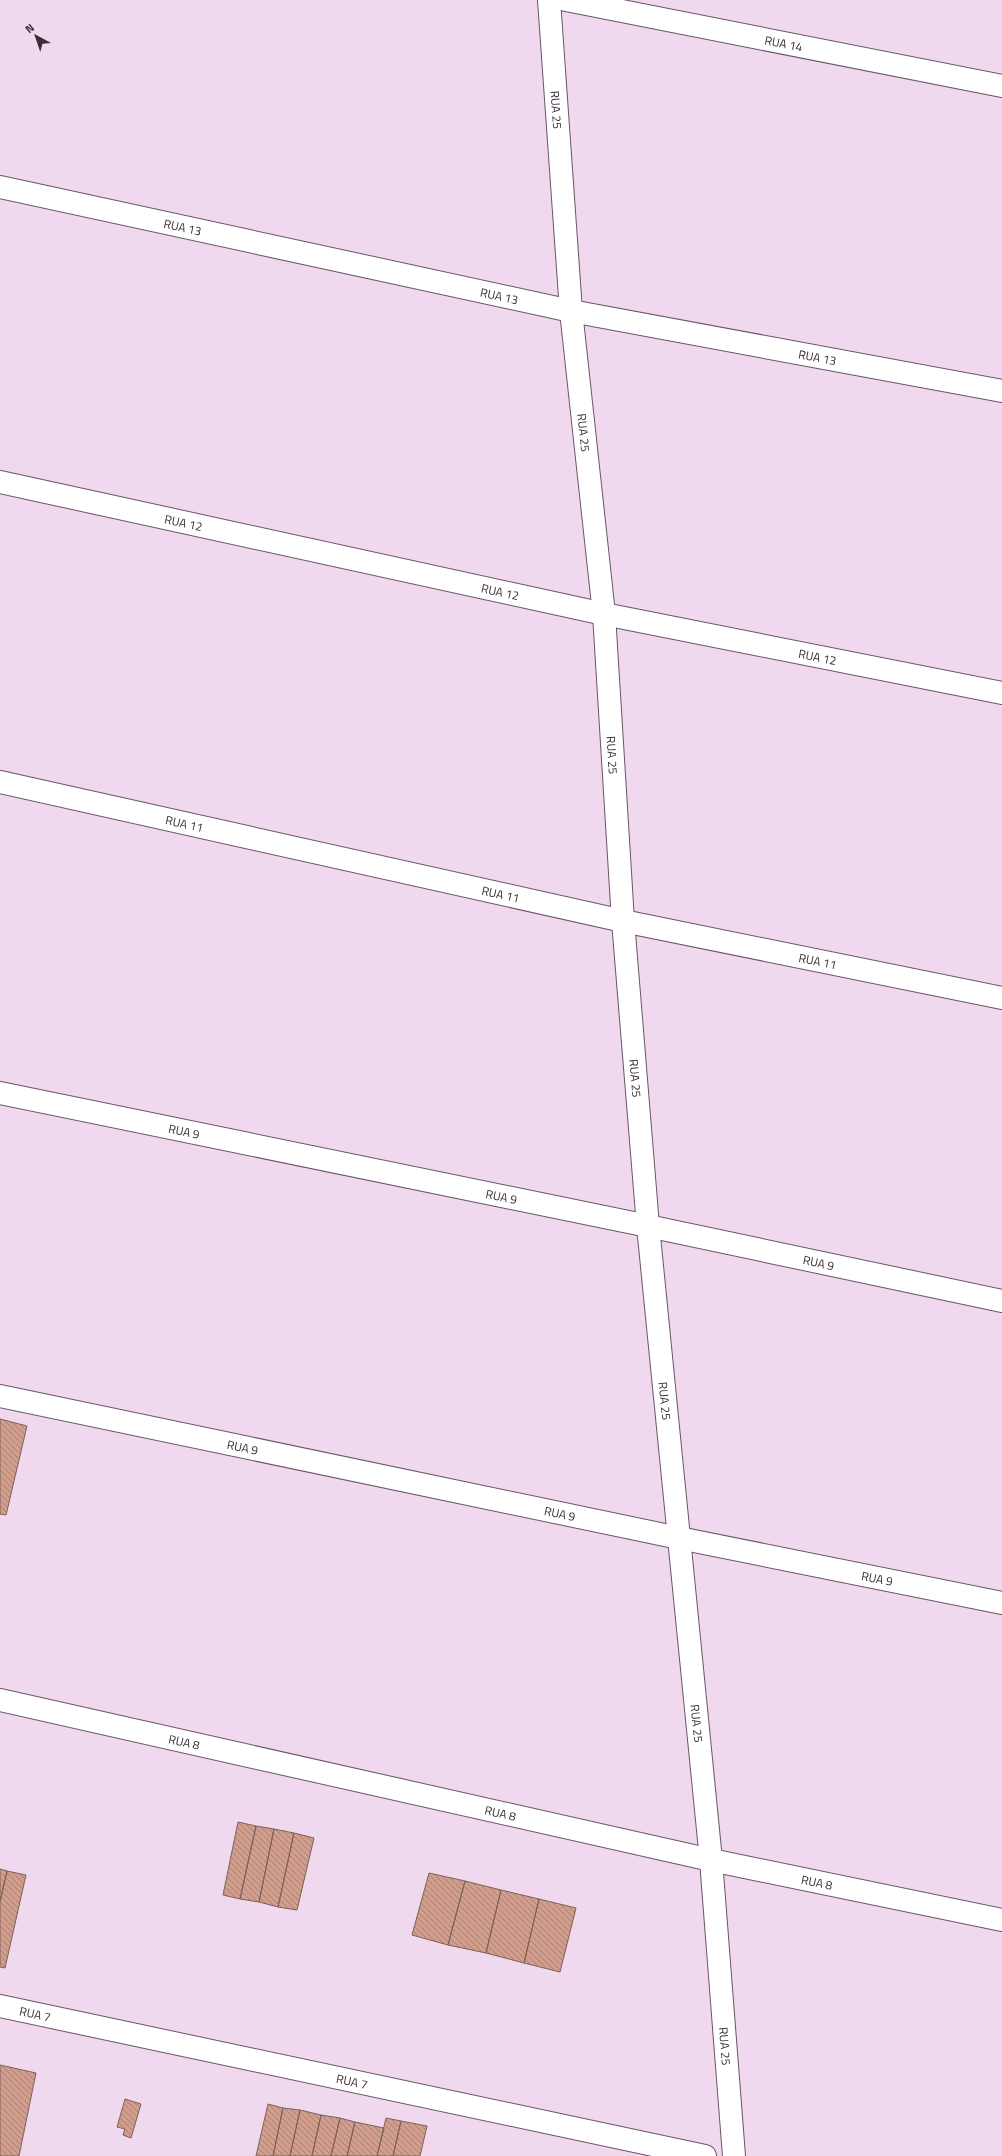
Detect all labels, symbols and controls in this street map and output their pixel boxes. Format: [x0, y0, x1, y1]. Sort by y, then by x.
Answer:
north arrow [16, 16, 56, 56]
text: N [22, 20, 38, 37]
street label: RUA 14 [763, 30, 805, 56]
street label: RUA 25 [546, 90, 568, 130]
street label: RUA 13 [162, 213, 203, 240]
street label: RUA 13 [479, 282, 520, 309]
street label: RUA 13 [797, 344, 838, 370]
street label: RUA 25 [573, 412, 596, 453]
street label: RUA 12 [163, 509, 204, 536]
street label: RUA 12 [479, 578, 521, 605]
street label: RUA 12 [797, 643, 838, 669]
street label: RUA 25 [602, 735, 623, 775]
street label: RUA 11 [164, 810, 205, 837]
street label: RUA 11 [480, 880, 521, 907]
street label: RUA 11 [797, 947, 838, 974]
street label: RUA 25 [625, 1058, 647, 1098]
street label: RUA 9 [167, 1118, 202, 1143]
street label: RUA 9 [484, 1183, 519, 1208]
street label: RUA 9 [801, 1250, 836, 1275]
street label: RUA 25 [654, 1381, 677, 1421]
street label: RUA 9 [225, 1434, 260, 1459]
street label: RUA 9 [542, 1501, 578, 1526]
street label: RUA 9 [860, 1565, 895, 1590]
street label: RUA 25 [686, 1703, 709, 1744]
street label: RUA 8 [167, 1729, 202, 1754]
street label: RUA 8 [483, 1800, 518, 1825]
street label: RUA 8 [800, 1869, 835, 1894]
street label: RUA 7 [18, 2001, 53, 2026]
street label: RUA 25 [715, 2026, 736, 2066]
street label: RUA 7 [335, 2068, 370, 2093]

